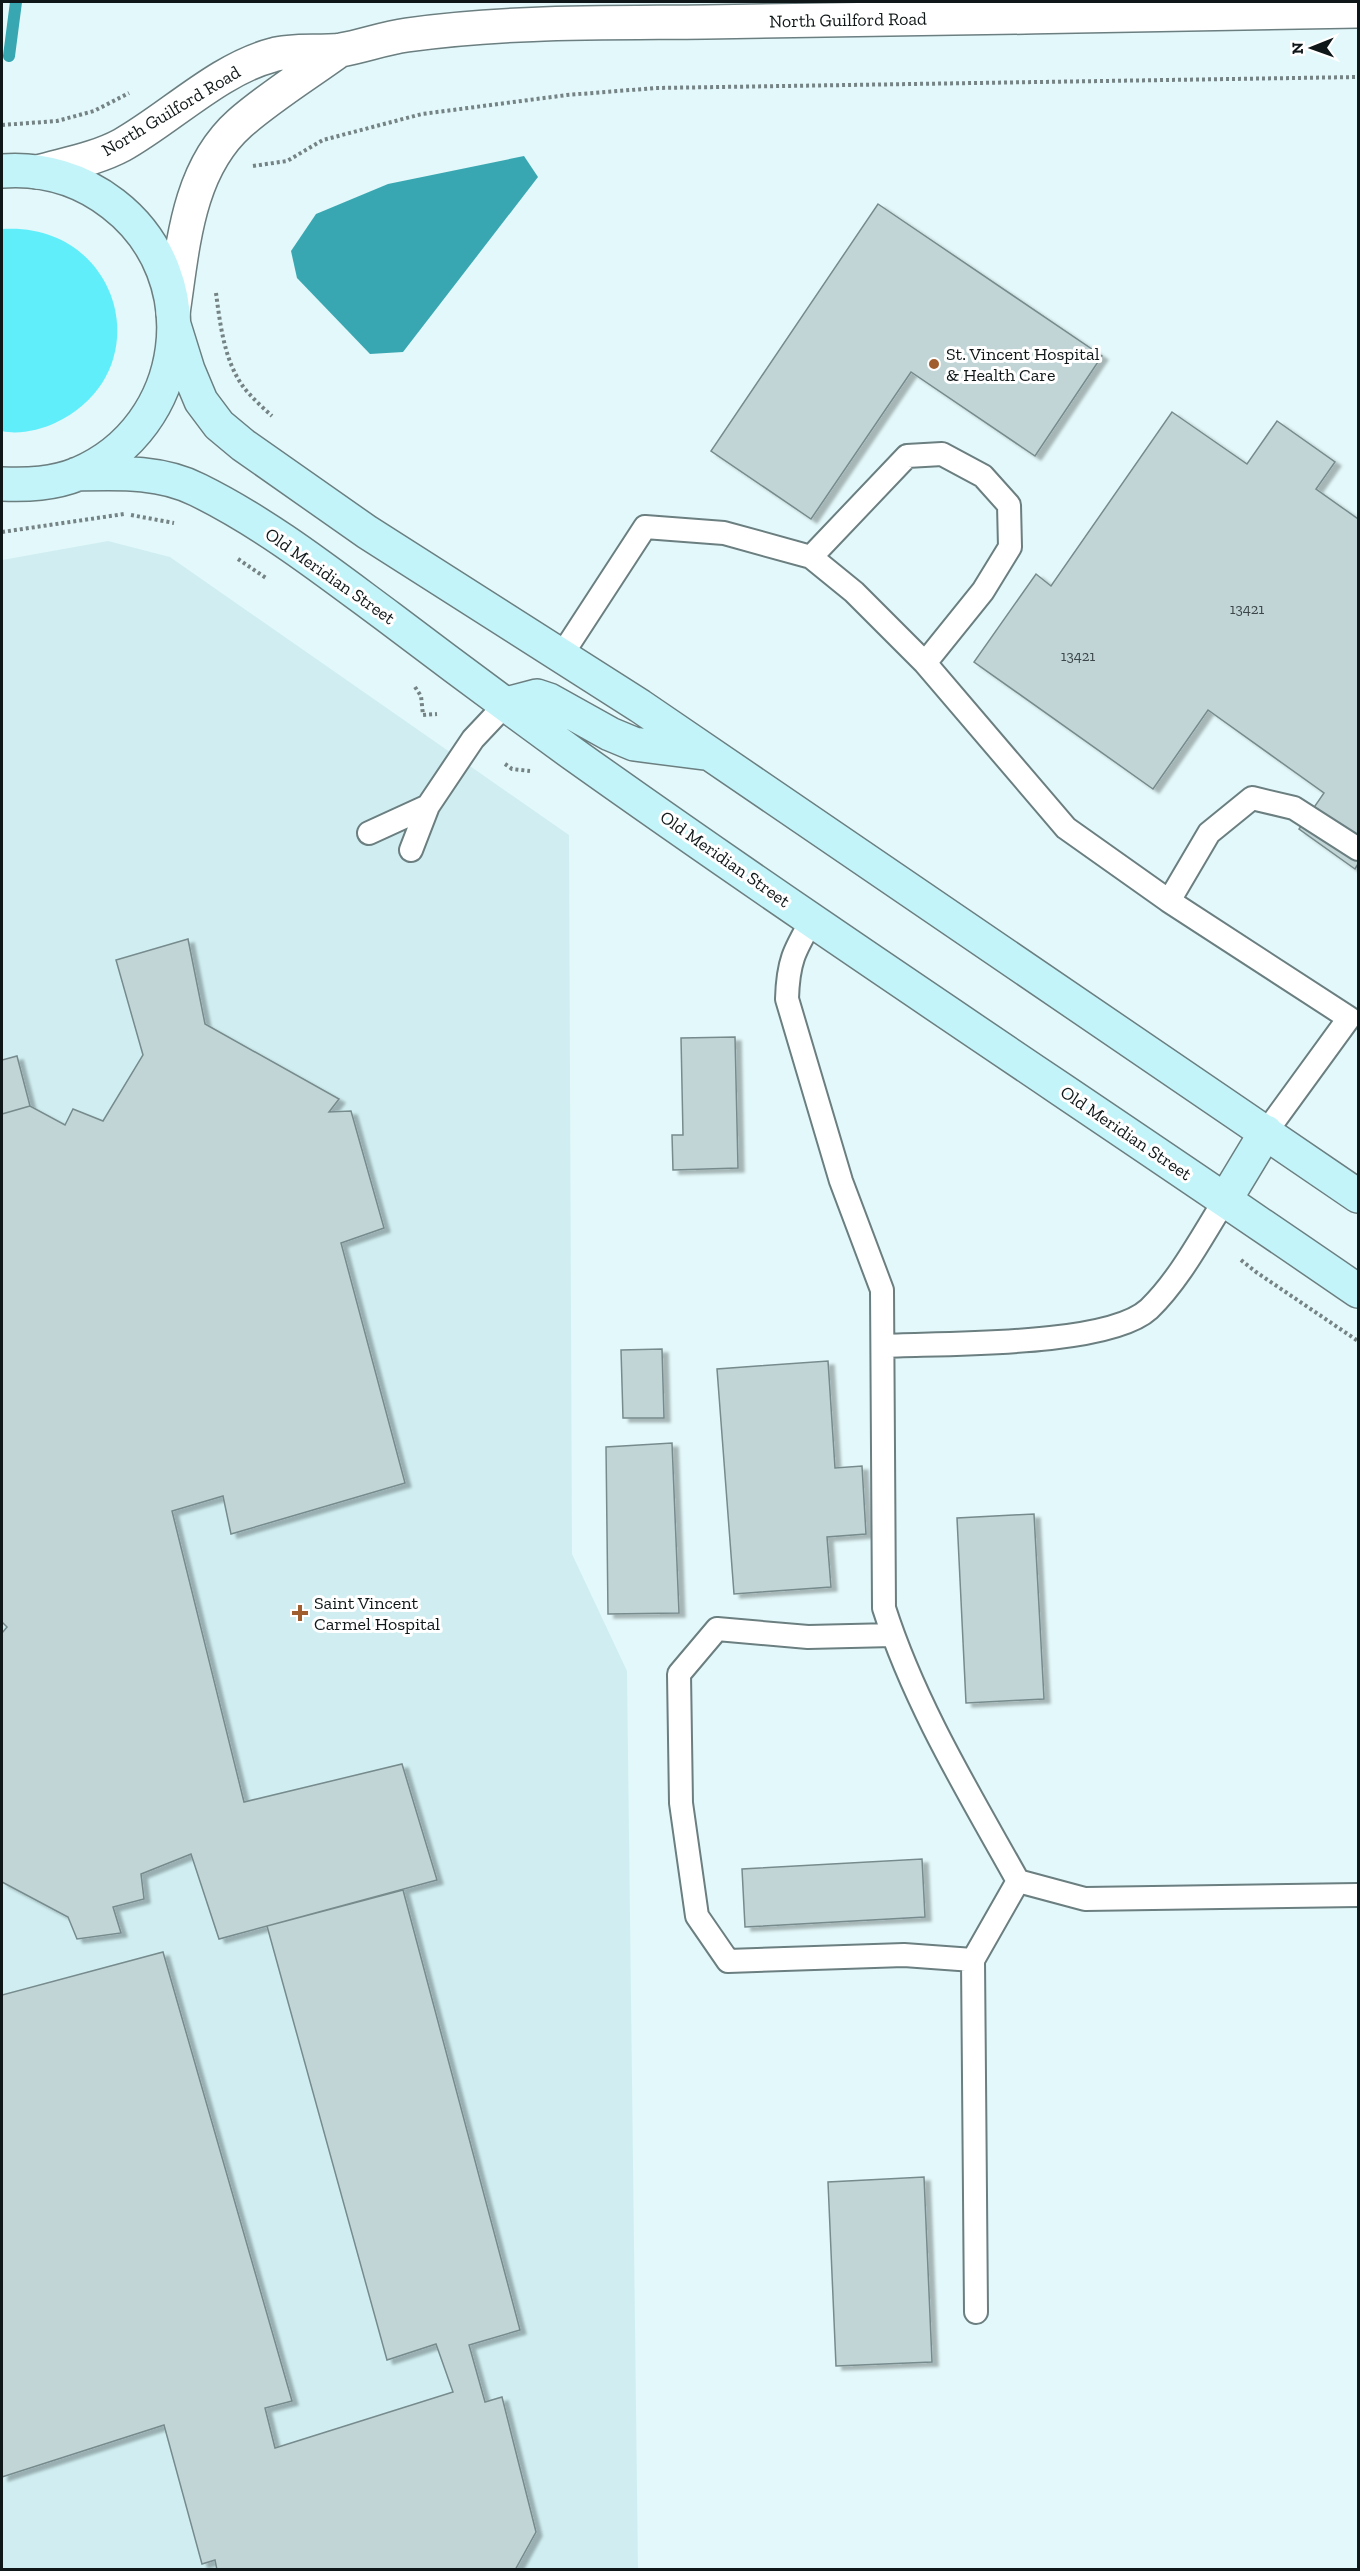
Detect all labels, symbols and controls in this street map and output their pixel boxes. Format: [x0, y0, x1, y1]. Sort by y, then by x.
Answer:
street label: North Guilford Road [769, 8, 927, 32]
north arrow [1282, 18, 1342, 78]
text: N [1288, 42, 1307, 55]
street label: North Guilford Road [98, 61, 244, 161]
place label: St. Vincent Hospital & Health Care [946, 343, 1100, 386]
marker: St. Vincent Hospital & Health Care [927, 357, 941, 371]
street label: Old Meridian Street [261, 523, 399, 629]
house number: 13421 [1230, 600, 1265, 618]
house number: 13421 [1061, 647, 1096, 665]
street label: Old Meridian Street [656, 806, 794, 912]
street label: Old Meridian Street [1056, 1081, 1196, 1185]
place label: Saint Vincent Carmel Hospital [314, 1592, 440, 1635]
marker: Saint Vincent Carmel Hospital [291, 1604, 309, 1622]

